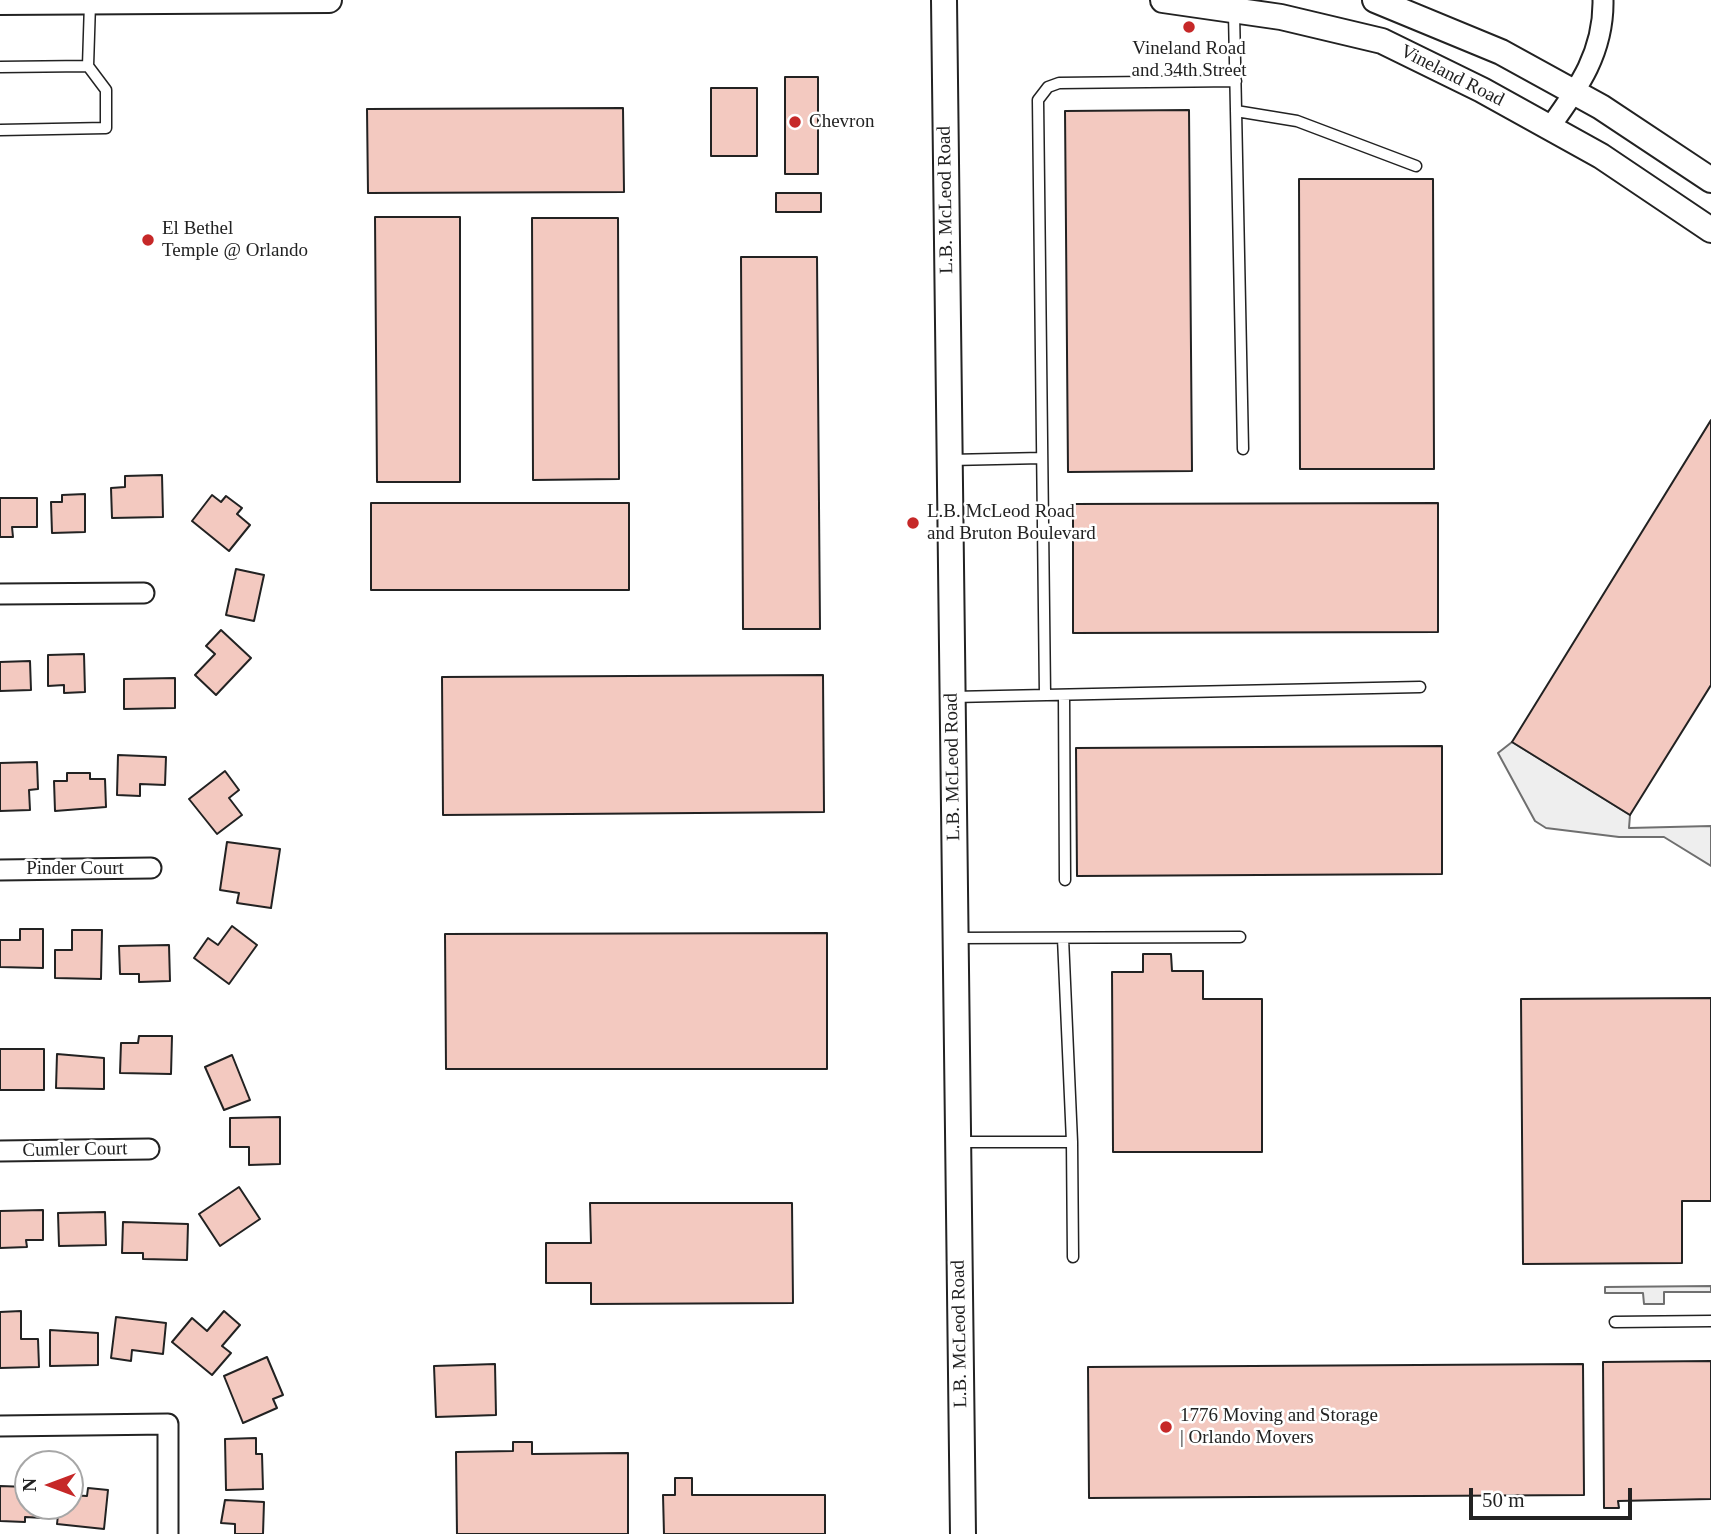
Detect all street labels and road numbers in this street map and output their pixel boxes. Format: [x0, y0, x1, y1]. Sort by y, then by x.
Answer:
street label: Vineland Road [1396, 40, 1508, 112]
street label: L.B. McLeod Road [933, 126, 959, 274]
street label: L.B. McLeod Road [940, 693, 966, 841]
street label: Pinder Court [26, 858, 124, 880]
street label: Cumler Court [22, 1138, 128, 1162]
street label: L.B. McLeod Road [947, 1260, 973, 1408]

